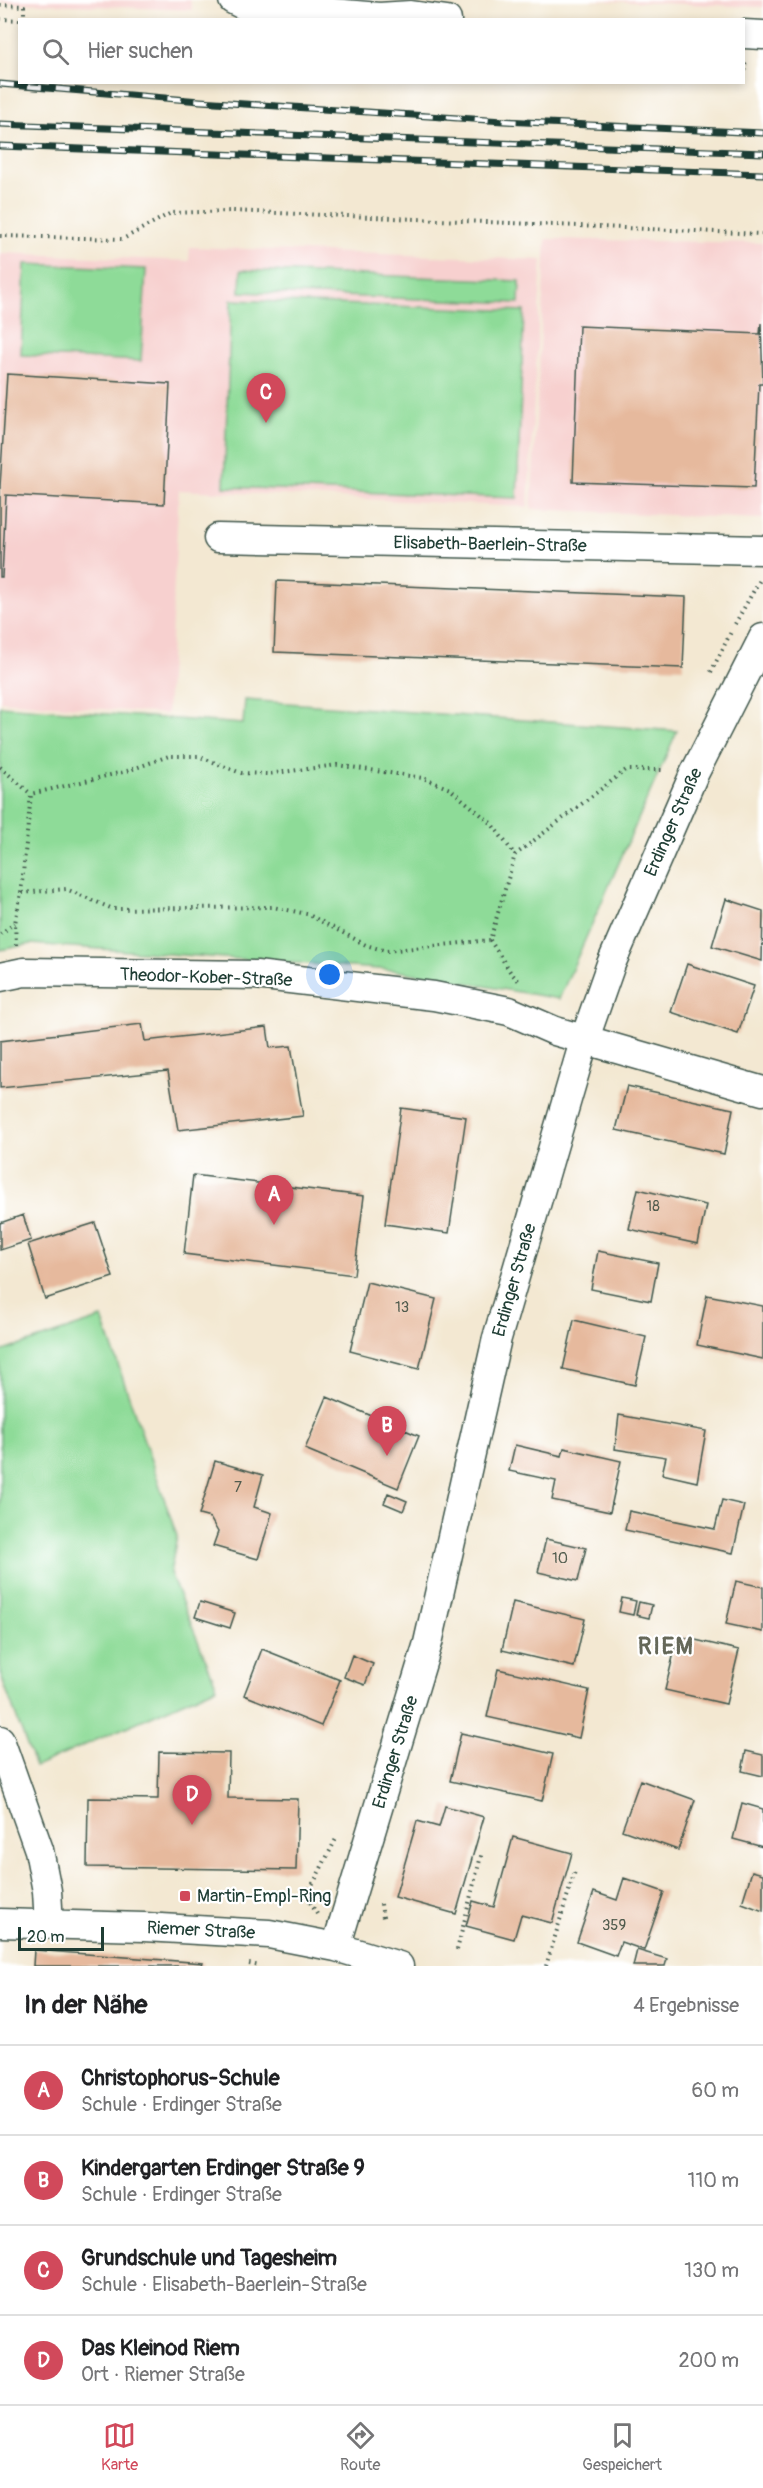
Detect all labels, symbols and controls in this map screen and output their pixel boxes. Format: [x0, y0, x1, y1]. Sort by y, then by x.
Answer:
search box [18, 18, 745, 84]
icon: search [39, 35, 72, 68]
text: Hier suchen [87, 37, 193, 65]
pin: C [246, 374, 286, 423]
street label: Elisabeth-Baerlein-Straße [393, 531, 587, 558]
street label: Erdinger Straße [639, 764, 708, 880]
your location [315, 960, 344, 989]
street label: Theodor-Kober-Straße [119, 963, 293, 992]
pin: A [254, 1176, 294, 1225]
house number: 18 [646, 1197, 660, 1216]
street label: Erdinger Straße [487, 1221, 542, 1340]
house number: 13 [395, 1298, 409, 1317]
pin: B [368, 1406, 406, 1456]
house number: 7 [234, 1478, 242, 1497]
house number: 10 [552, 1549, 568, 1568]
district label: RIEM [638, 1632, 694, 1661]
street label: Erdinger Straße [367, 1693, 424, 1811]
pin: D [172, 1776, 212, 1825]
place label: Martin-Empl-Ring [197, 1885, 331, 1908]
marker: Martin-Empl-Ring [178, 1889, 192, 1903]
street label: Riemer Straße [146, 1916, 256, 1945]
house number: 359 [602, 1916, 626, 1935]
scale bar [18, 1924, 104, 1952]
text: 20 m [27, 1927, 65, 1947]
text: In der Nähe [24, 1989, 147, 2021]
text: 4 Ergebnisse [633, 1993, 739, 2018]
text: Christophorus-Schule [81, 2064, 280, 2092]
text: A [37, 2078, 50, 2103]
text: 60 m [692, 2078, 739, 2103]
text: Schule · Erdinger Straße [81, 2092, 282, 2117]
text: Kindergarten Erdinger Straße 9 [81, 2154, 365, 2182]
text: B [38, 2168, 49, 2193]
text: 110 m [688, 2168, 739, 2193]
text: Schule · Erdinger Straße [81, 2182, 282, 2207]
text: Grundschule und Tagesheim [81, 2244, 337, 2272]
text: C [37, 2258, 50, 2283]
text: 130 m [684, 2258, 739, 2283]
text: Schule · Elisabeth-Baerlein-Straße [81, 2272, 367, 2297]
text: Das Kleinod Riem [81, 2334, 240, 2362]
text: D [37, 2348, 50, 2373]
text: 200 m [678, 2348, 739, 2373]
text: Ort · Riemer Straße [81, 2362, 245, 2387]
tab: Karte [101, 2419, 138, 2475]
tab: Route [340, 2419, 380, 2475]
tab: Gespeichert [582, 2419, 662, 2475]

